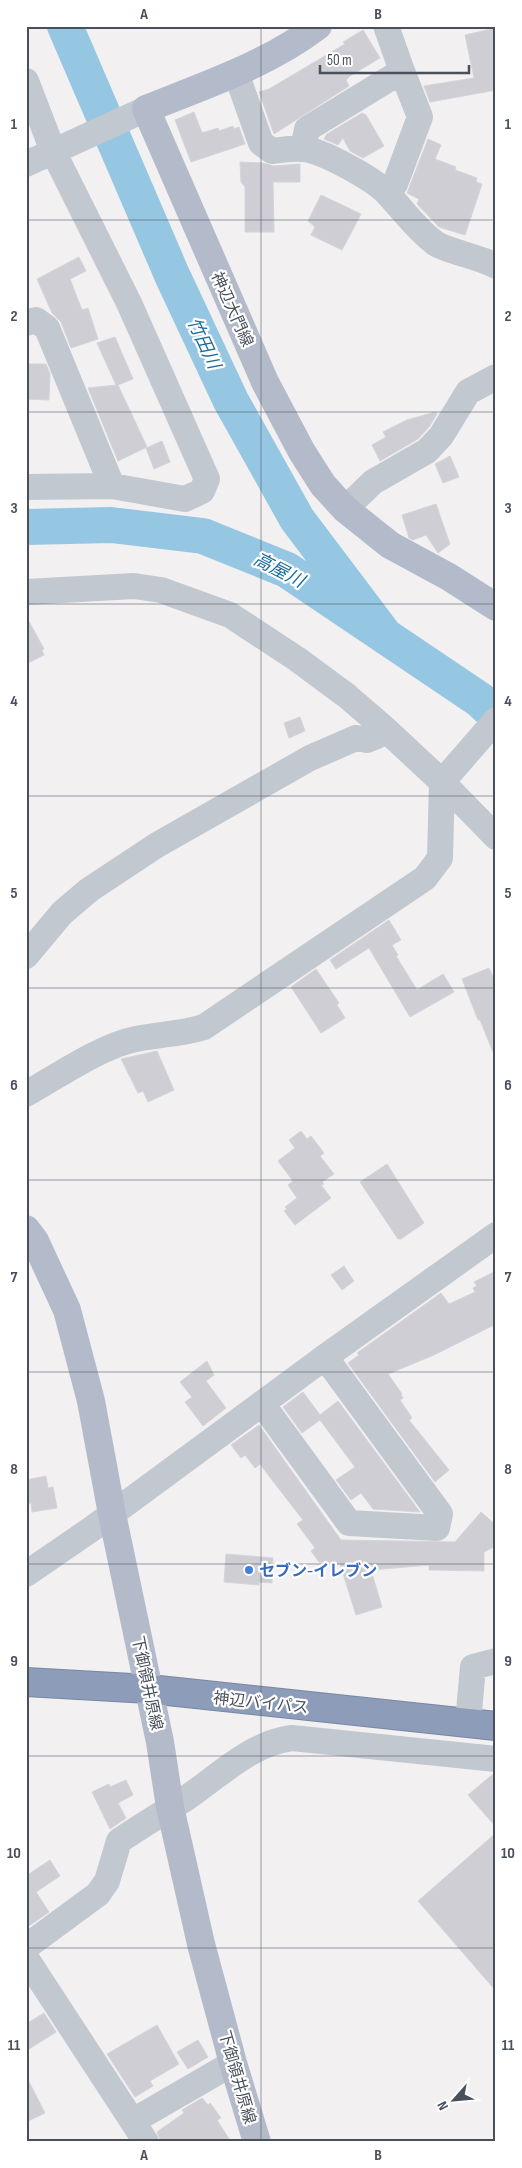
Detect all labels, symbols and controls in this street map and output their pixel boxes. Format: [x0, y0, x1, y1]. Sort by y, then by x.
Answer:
text: A [139, 5, 148, 24]
text: B [374, 5, 382, 24]
scale bar [320, 42, 468, 74]
text: 50 m [327, 51, 352, 70]
text: 1 [11, 115, 18, 134]
text: 1 [505, 115, 512, 134]
street label: 神辺大門線 [207, 269, 257, 350]
text: 2 [10, 307, 18, 326]
text: 2 [504, 307, 512, 326]
water label: 竹田川 [183, 314, 225, 374]
text: 3 [10, 499, 18, 518]
text: 3 [504, 499, 512, 518]
water label: 高屋川 [250, 549, 309, 593]
text: 4 [10, 692, 18, 711]
text: 4 [504, 692, 512, 711]
text: 5 [10, 884, 18, 903]
text: 5 [504, 884, 512, 903]
text: 6 [10, 1076, 18, 1095]
text: 6 [504, 1076, 512, 1095]
text: 7 [11, 1268, 18, 1287]
text: 7 [505, 1268, 512, 1287]
text: 8 [10, 1460, 18, 1479]
text: 8 [504, 1460, 512, 1479]
place label: セブン-イレブン [259, 1562, 377, 1581]
marker: セブン-イレブン [243, 1564, 255, 1576]
street label: 下御領井原線 [127, 1634, 166, 1732]
text: 9 [10, 1652, 18, 1671]
text: 9 [504, 1652, 512, 1671]
street label: 神辺バイパス [212, 1689, 309, 1718]
text: 10 [7, 1844, 21, 1863]
text: 10 [501, 1844, 515, 1863]
street label: 下御領井原線 [214, 2029, 259, 2126]
text: 11 [8, 2036, 21, 2055]
text: 11 [502, 2036, 515, 2055]
north arrow [430, 2076, 480, 2126]
text: N [434, 2098, 452, 2113]
text: A [139, 2146, 148, 2165]
text: B [374, 2146, 382, 2165]

